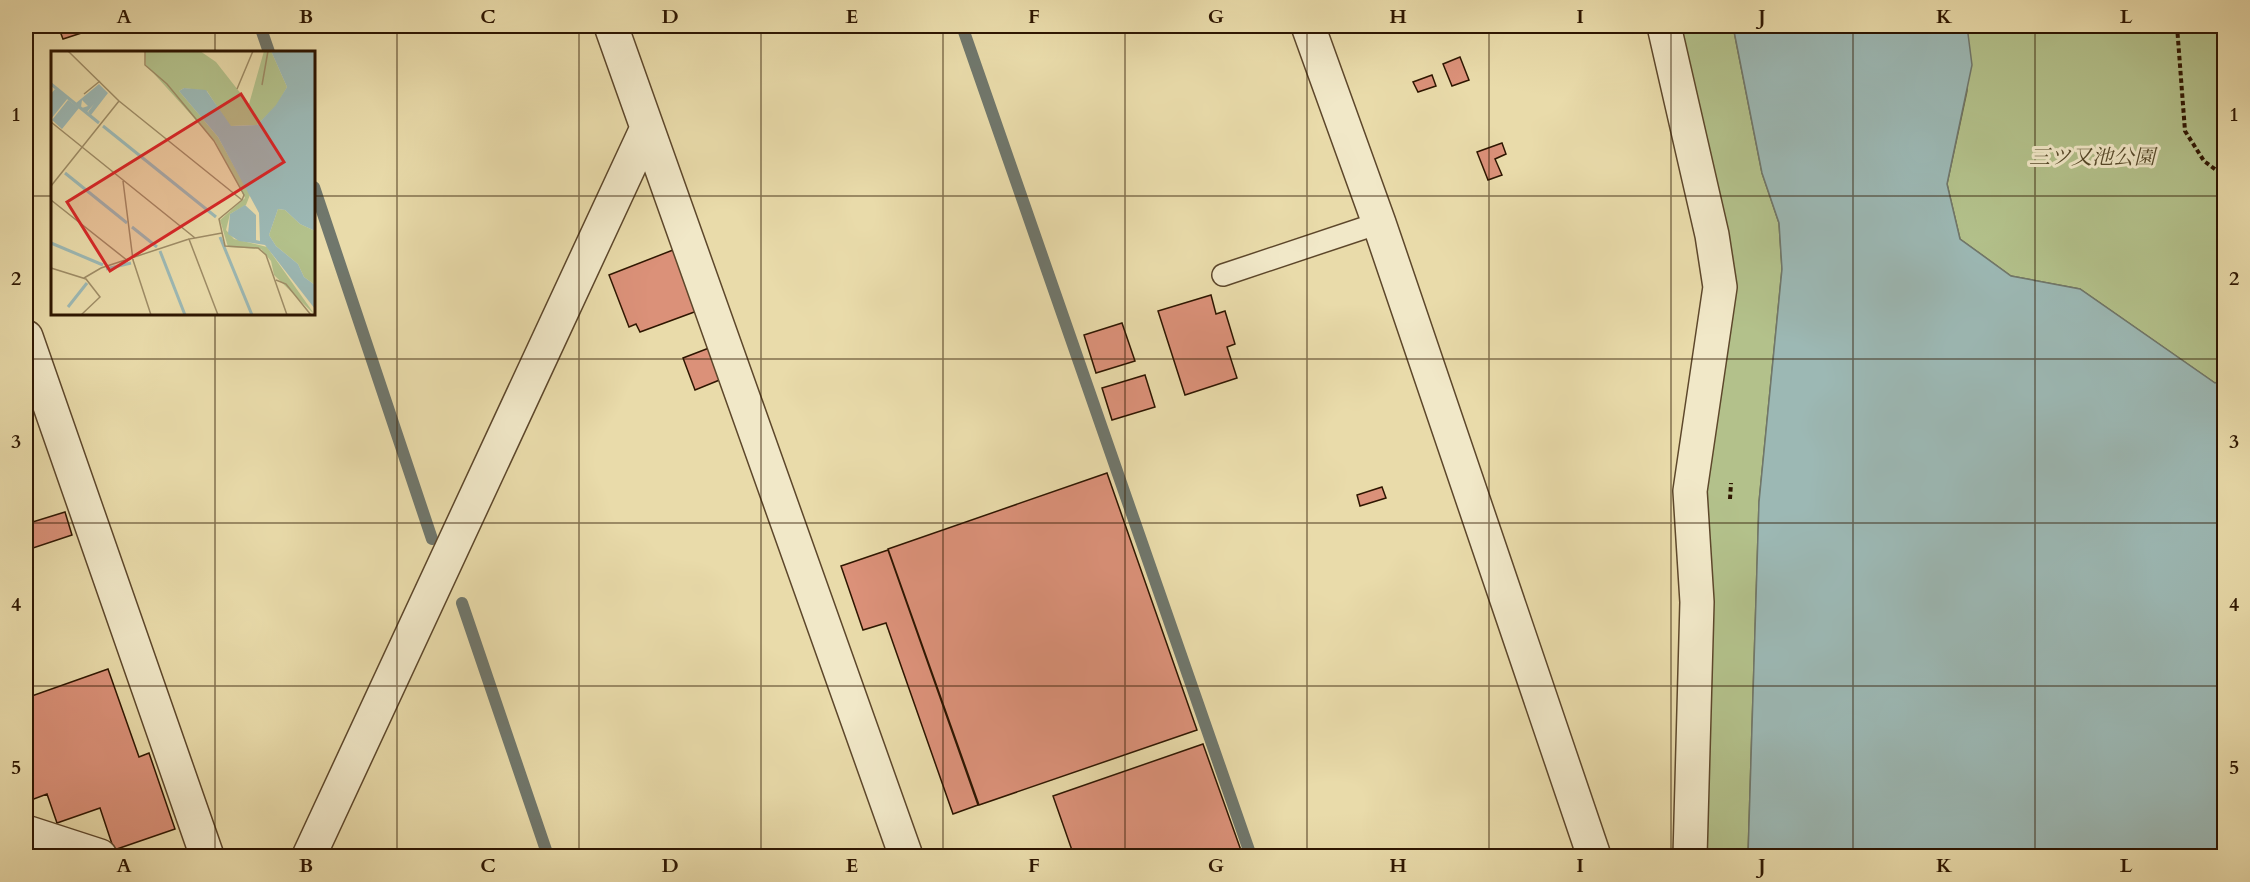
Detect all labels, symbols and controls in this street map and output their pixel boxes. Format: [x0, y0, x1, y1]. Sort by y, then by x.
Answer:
text: A [116, 3, 132, 30]
text: B [299, 3, 313, 30]
text: C [480, 3, 496, 30]
text: D [661, 3, 679, 30]
text: E [846, 3, 858, 30]
text: F [1028, 3, 1040, 30]
text: G [1208, 3, 1224, 30]
text: H [1389, 3, 1407, 30]
text: I [1576, 3, 1584, 30]
text: J [1755, 3, 1766, 30]
text: K [1936, 3, 1953, 30]
text: L [2120, 3, 2133, 30]
inset map [51, 51, 315, 315]
text: 1 [11, 101, 21, 128]
text: 1 [2229, 101, 2239, 128]
park label: 三ツ又池公園 [2029, 143, 2158, 172]
text: 2 [11, 265, 21, 292]
text: 2 [2229, 265, 2239, 292]
text: 3 [11, 428, 21, 455]
text: 3 [2229, 428, 2239, 455]
text: 4 [11, 591, 21, 618]
text: 4 [2229, 591, 2239, 618]
text: 5 [11, 754, 21, 781]
text: 5 [2229, 754, 2239, 781]
text: A [116, 852, 132, 879]
text: B [299, 852, 313, 879]
text: C [480, 852, 496, 879]
text: D [661, 852, 679, 879]
text: E [846, 852, 858, 879]
text: F [1028, 852, 1040, 879]
text: G [1208, 852, 1224, 879]
text: H [1389, 852, 1407, 879]
text: I [1576, 852, 1584, 879]
text: J [1755, 852, 1766, 879]
text: K [1936, 852, 1953, 879]
text: L [2120, 852, 2133, 879]

